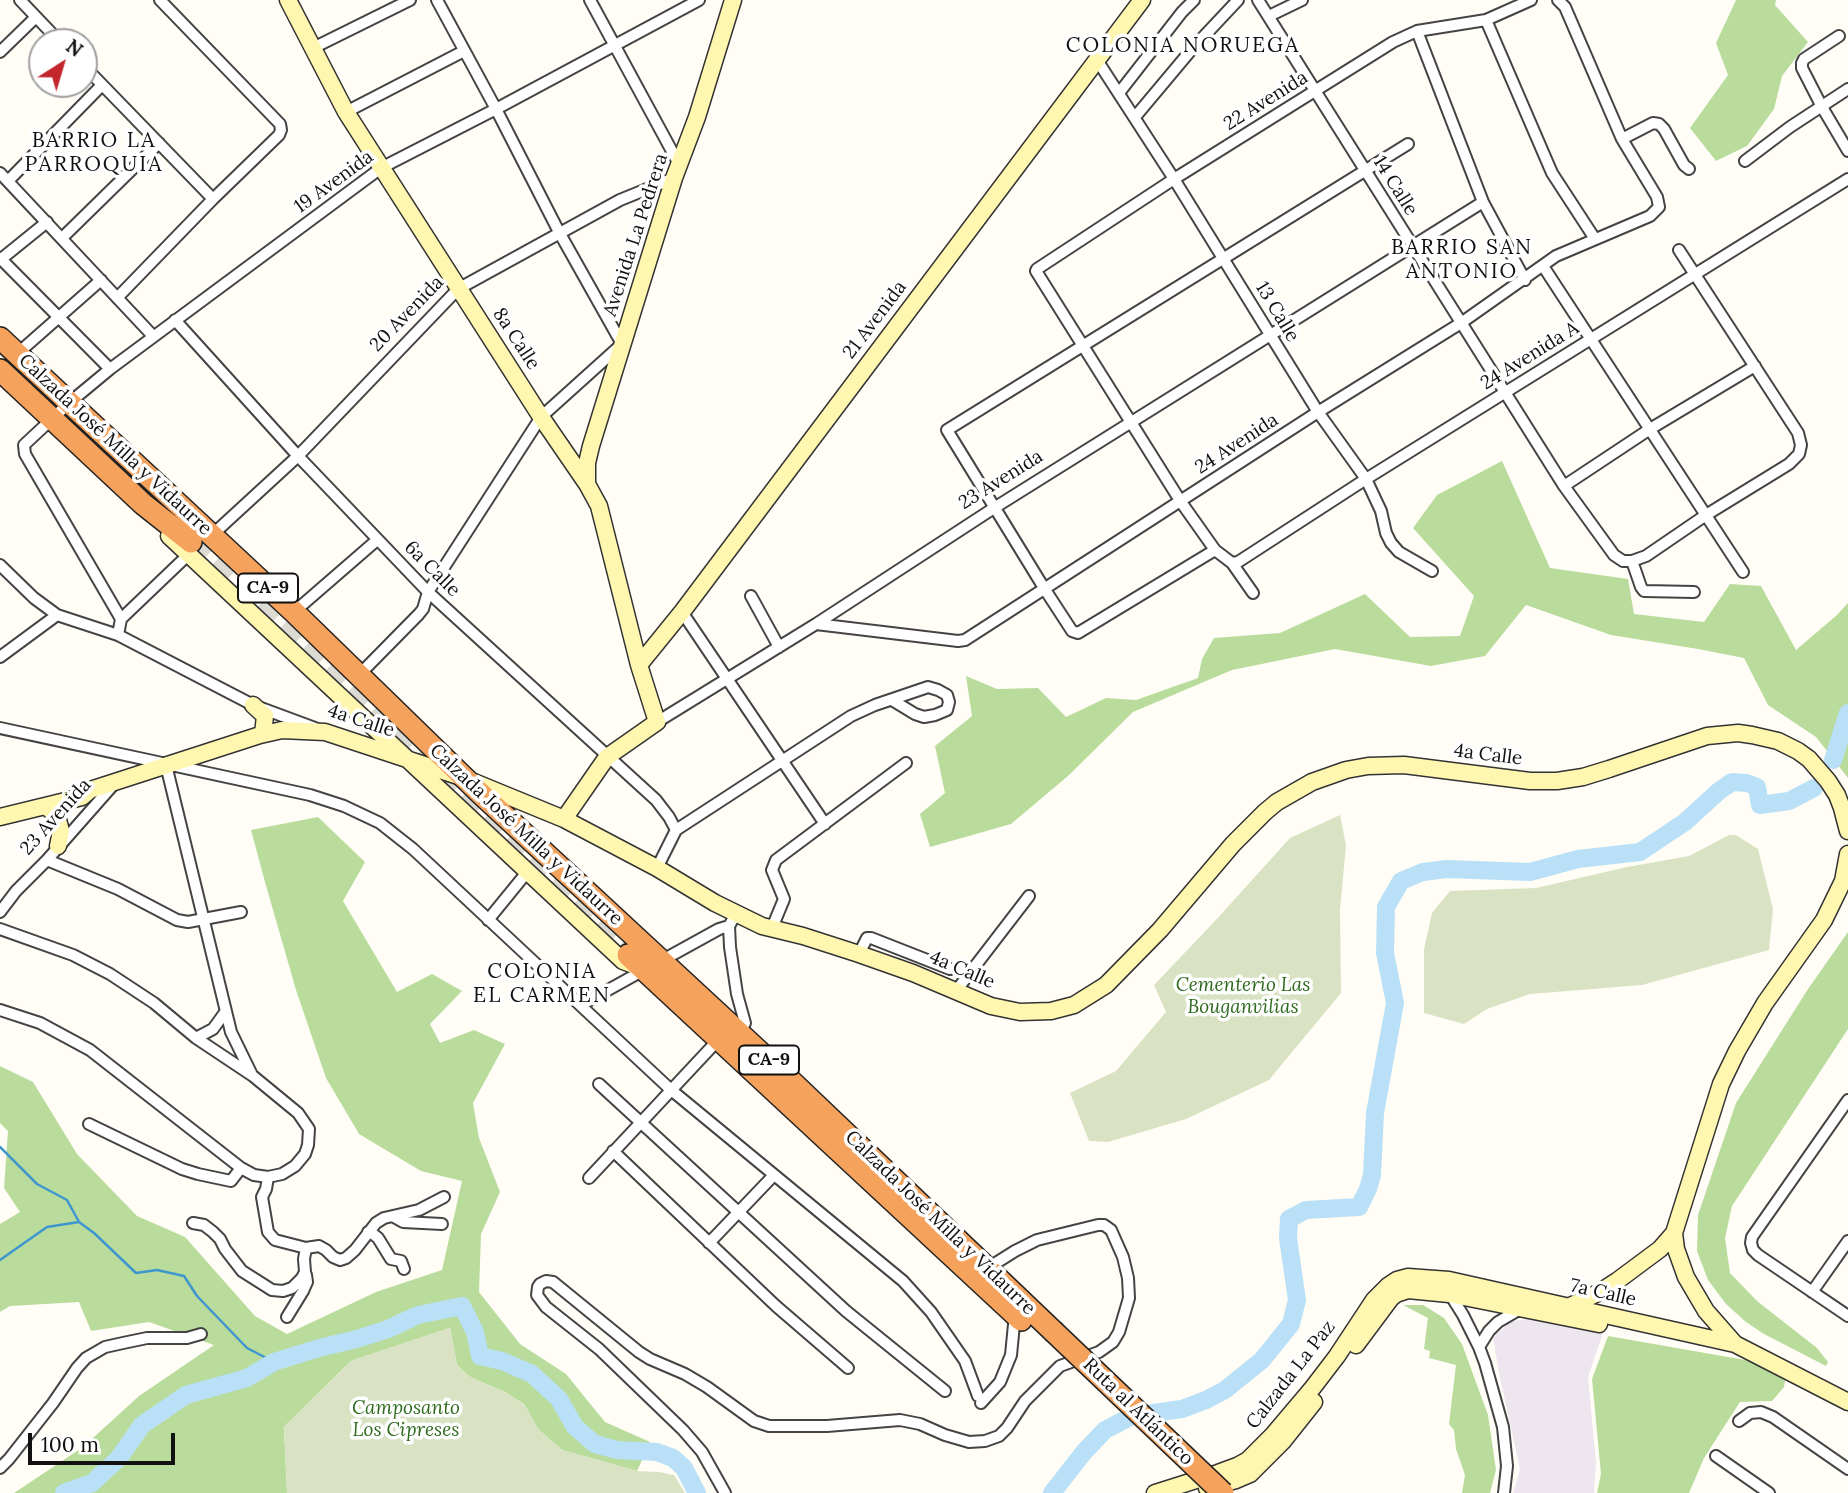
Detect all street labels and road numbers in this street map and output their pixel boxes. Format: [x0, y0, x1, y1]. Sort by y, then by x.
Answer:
street label: 22 Avenida [1220, 66, 1312, 136]
street label: 19 Avenida [290, 146, 378, 218]
street label: Avenida La Pedrera [599, 151, 673, 319]
street label: 14 Calle [1368, 152, 1422, 220]
street label: 20 Avenida [365, 271, 449, 357]
street label: 21 Avenida [838, 277, 912, 363]
street label: 13 Calle [1250, 278, 1304, 346]
street label: 8a Calle [488, 304, 544, 374]
street label: 24 Avenida A [1477, 317, 1583, 395]
street label: Calzada José Milla y Vidaurre [14, 350, 216, 540]
street label: 24 Avenida [1191, 409, 1283, 479]
street label: 23 Avenida [955, 445, 1047, 515]
street label: 6a Calle [399, 536, 465, 602]
road number: CA-9 [238, 574, 298, 602]
street label: 4a Calle [325, 700, 397, 742]
street label: 4a Calle [1452, 739, 1524, 771]
street label: Calzada José Milla y Vidaurre [425, 740, 627, 930]
street label: 23 Avenida [16, 774, 96, 860]
street label: 4a Calle [926, 946, 998, 994]
road number: CA-9 [739, 1045, 799, 1074]
street label: Calzada José Milla y Vidaurre [840, 1126, 1040, 1320]
street label: 7a Calle [1568, 1274, 1638, 1312]
street label: Calzada La Paz [1242, 1316, 1340, 1434]
street label: Ruta al Atlántico [1078, 1354, 1198, 1470]

